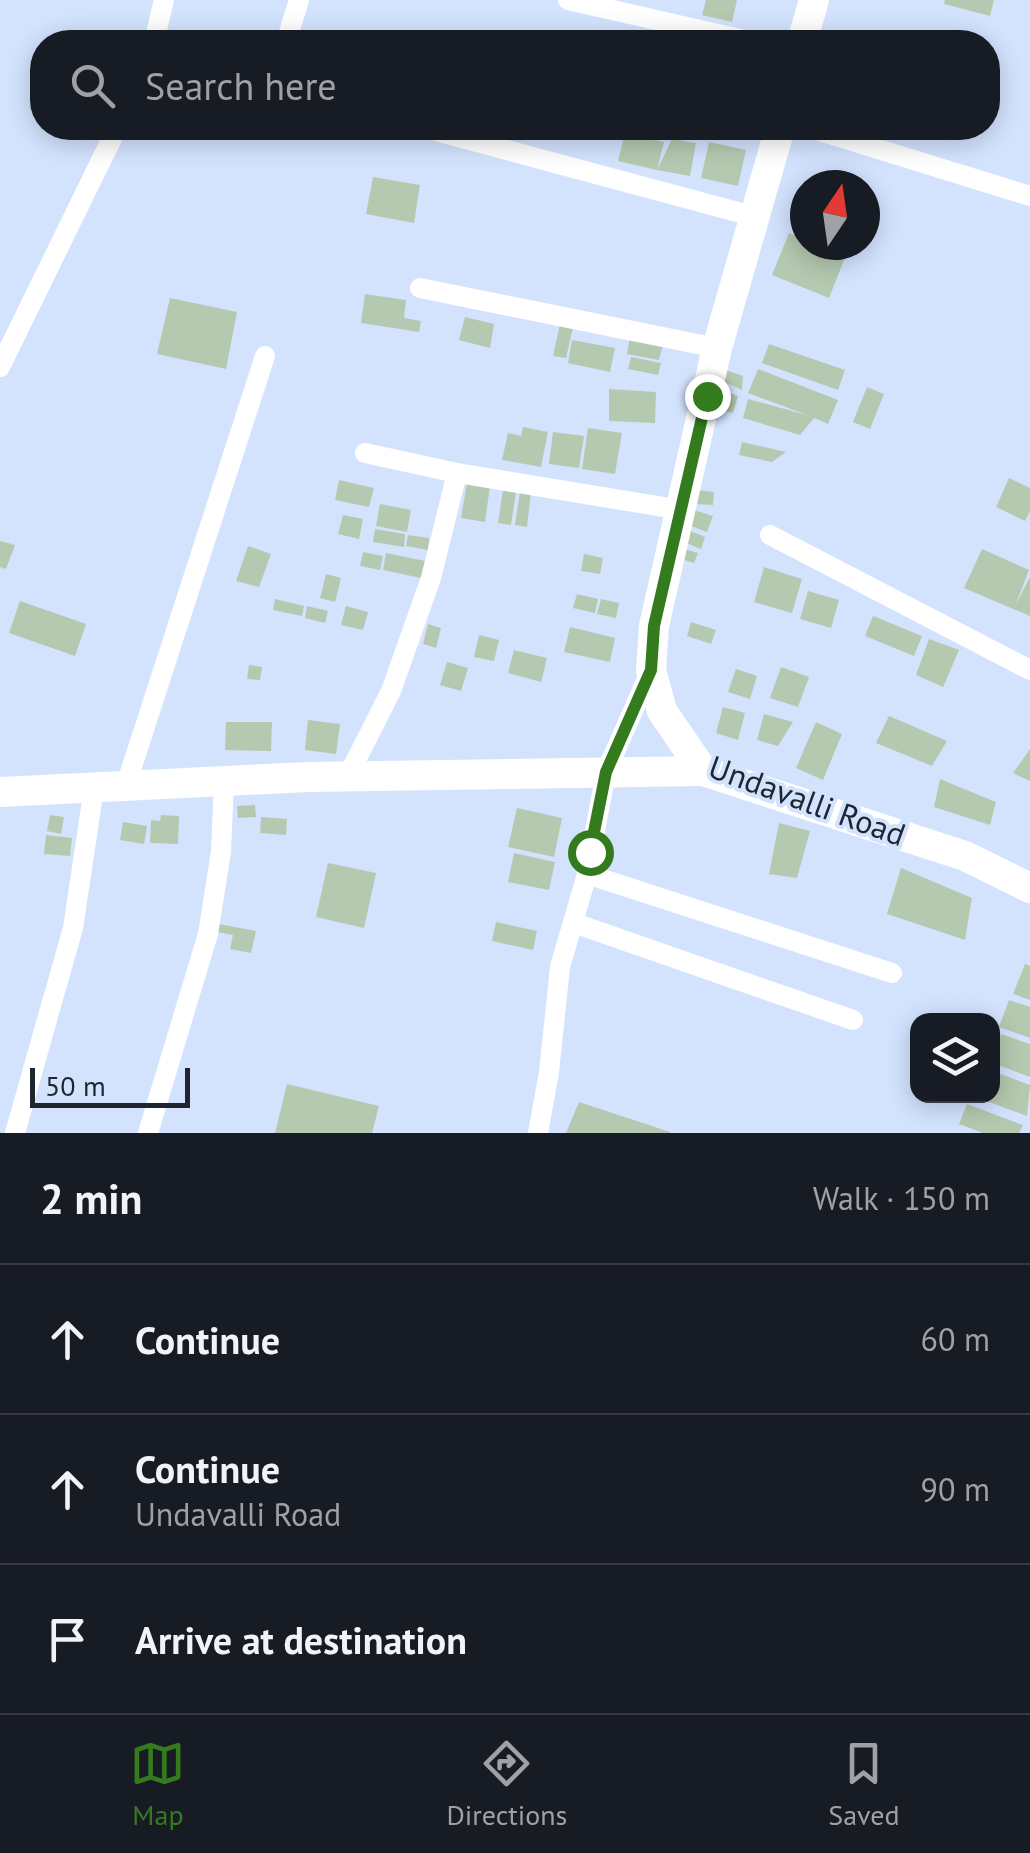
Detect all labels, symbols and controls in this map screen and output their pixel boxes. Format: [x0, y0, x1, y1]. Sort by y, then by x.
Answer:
search box [30, 30, 1000, 140]
icon: search [65, 58, 120, 113]
text: Search here [145, 61, 337, 110]
north arrow [790, 170, 880, 260]
route end [685, 374, 731, 420]
street label: Undavalli Road [703, 745, 911, 855]
route start [568, 830, 614, 876]
map controls [910, 1013, 1000, 1103]
button: layers [910, 1013, 1000, 1103]
scale bar [30, 1063, 190, 1108]
text: 50 m [45, 1067, 106, 1104]
text: 2 min [40, 1171, 142, 1226]
text: Walk · 150 m [813, 1177, 990, 1219]
icon: ahead [40, 1312, 95, 1367]
text: Continue [135, 1315, 280, 1364]
text: 60 m [921, 1318, 990, 1360]
text: Continue [135, 1444, 280, 1493]
icon: ahead [40, 1462, 95, 1517]
text: 90 m [921, 1468, 990, 1510]
text: Undavalli Road [135, 1493, 341, 1535]
icon: arrive [40, 1612, 95, 1667]
text: Arrive at destination [135, 1615, 467, 1664]
tab: Map [130, 1736, 185, 1833]
tab: Directions [446, 1736, 567, 1833]
tab: Saved [828, 1736, 900, 1833]

